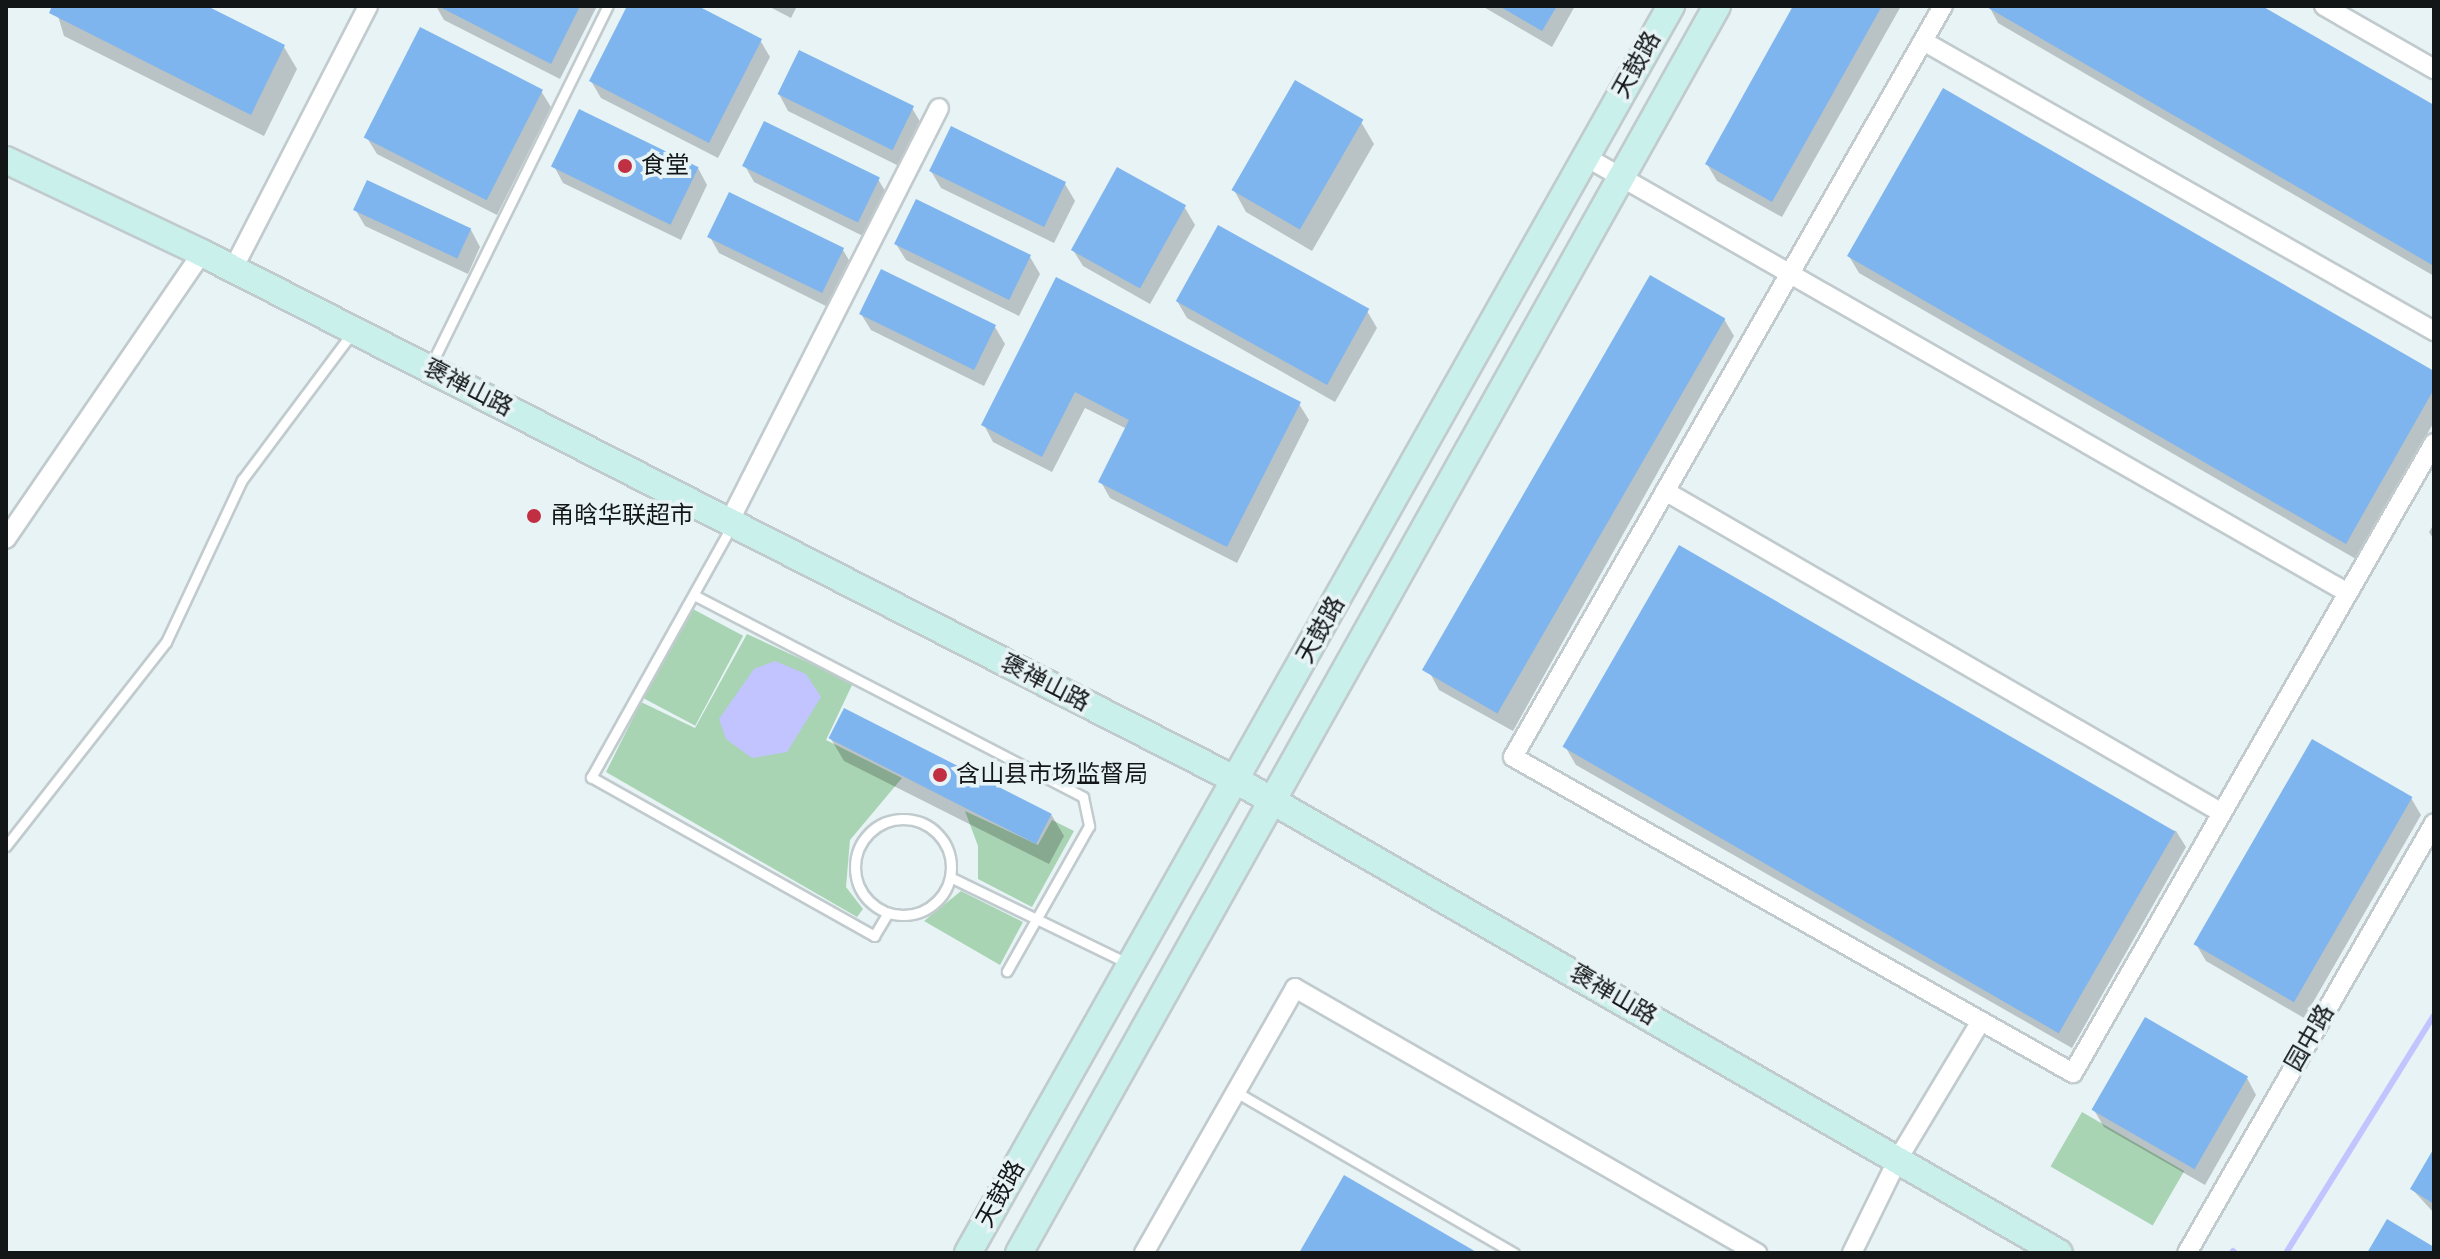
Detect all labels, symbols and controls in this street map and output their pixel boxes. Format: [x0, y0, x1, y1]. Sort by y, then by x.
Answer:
street label: 天鼓路 [1607, 27, 1667, 103]
place label: 食堂 [641, 152, 689, 180]
marker: 食堂 [616, 157, 634, 175]
street label: 褒禅山路 [419, 353, 517, 423]
place label: 甬晗华联超市 [550, 502, 694, 530]
marker: 甬晗华联超市 [525, 507, 543, 525]
street label: 天鼓路 [1291, 592, 1351, 668]
street label: 褒禅山路 [996, 648, 1094, 718]
place label: 含山县市场监督局 [956, 761, 1148, 789]
marker: 含山县市场监督局 [931, 766, 949, 784]
street label: 褒禅山路 [1564, 959, 1662, 1031]
street label: 园中路 [2280, 1000, 2340, 1076]
street label: 天鼓路 [971, 1156, 1031, 1232]

